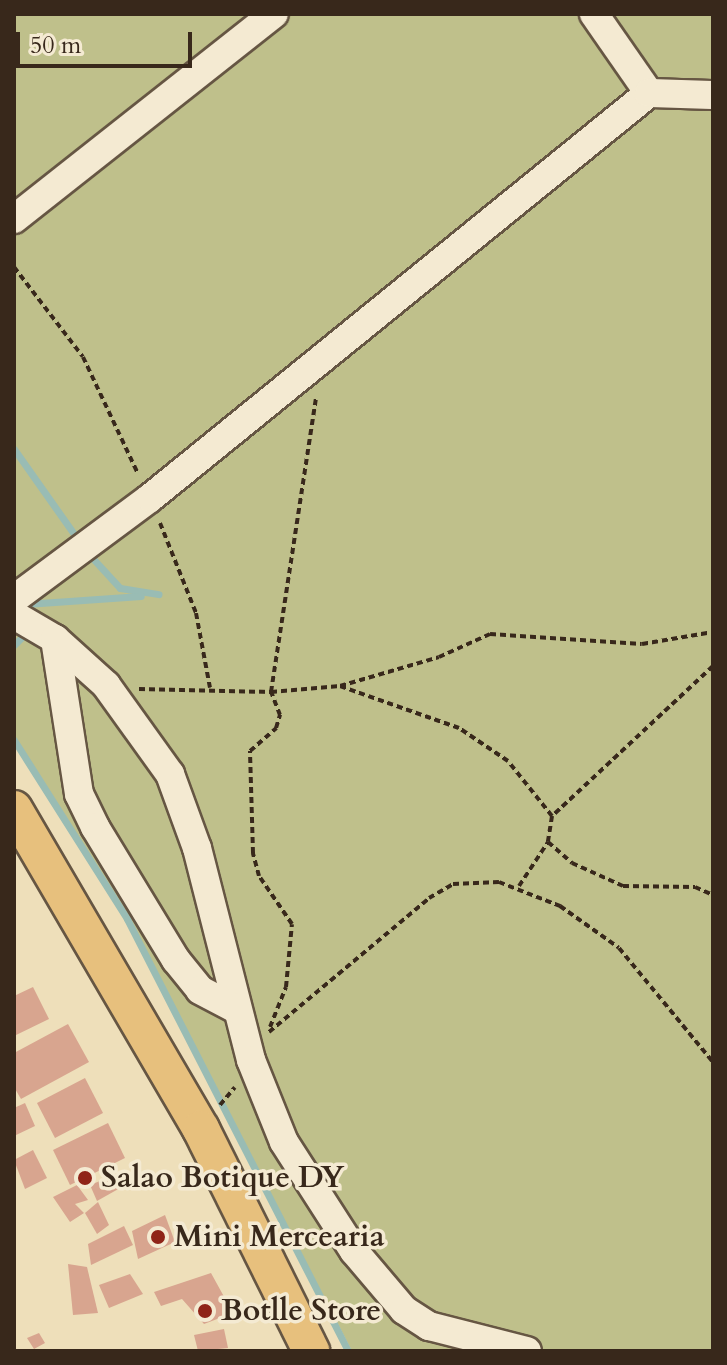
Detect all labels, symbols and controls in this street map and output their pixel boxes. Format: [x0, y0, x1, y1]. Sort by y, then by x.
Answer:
scale bar [20, 16, 196, 66]
text: 50 m [30, 29, 81, 62]
place label: Salao Botique DY [101, 1160, 344, 1196]
marker: Salao Botique DY [76, 1169, 94, 1187]
place label: Mini Mercearia [174, 1219, 385, 1255]
marker: Mini Mercearia [149, 1228, 167, 1246]
place label: Botlle Store [221, 1293, 381, 1329]
marker: Botlle Store [196, 1302, 214, 1320]

